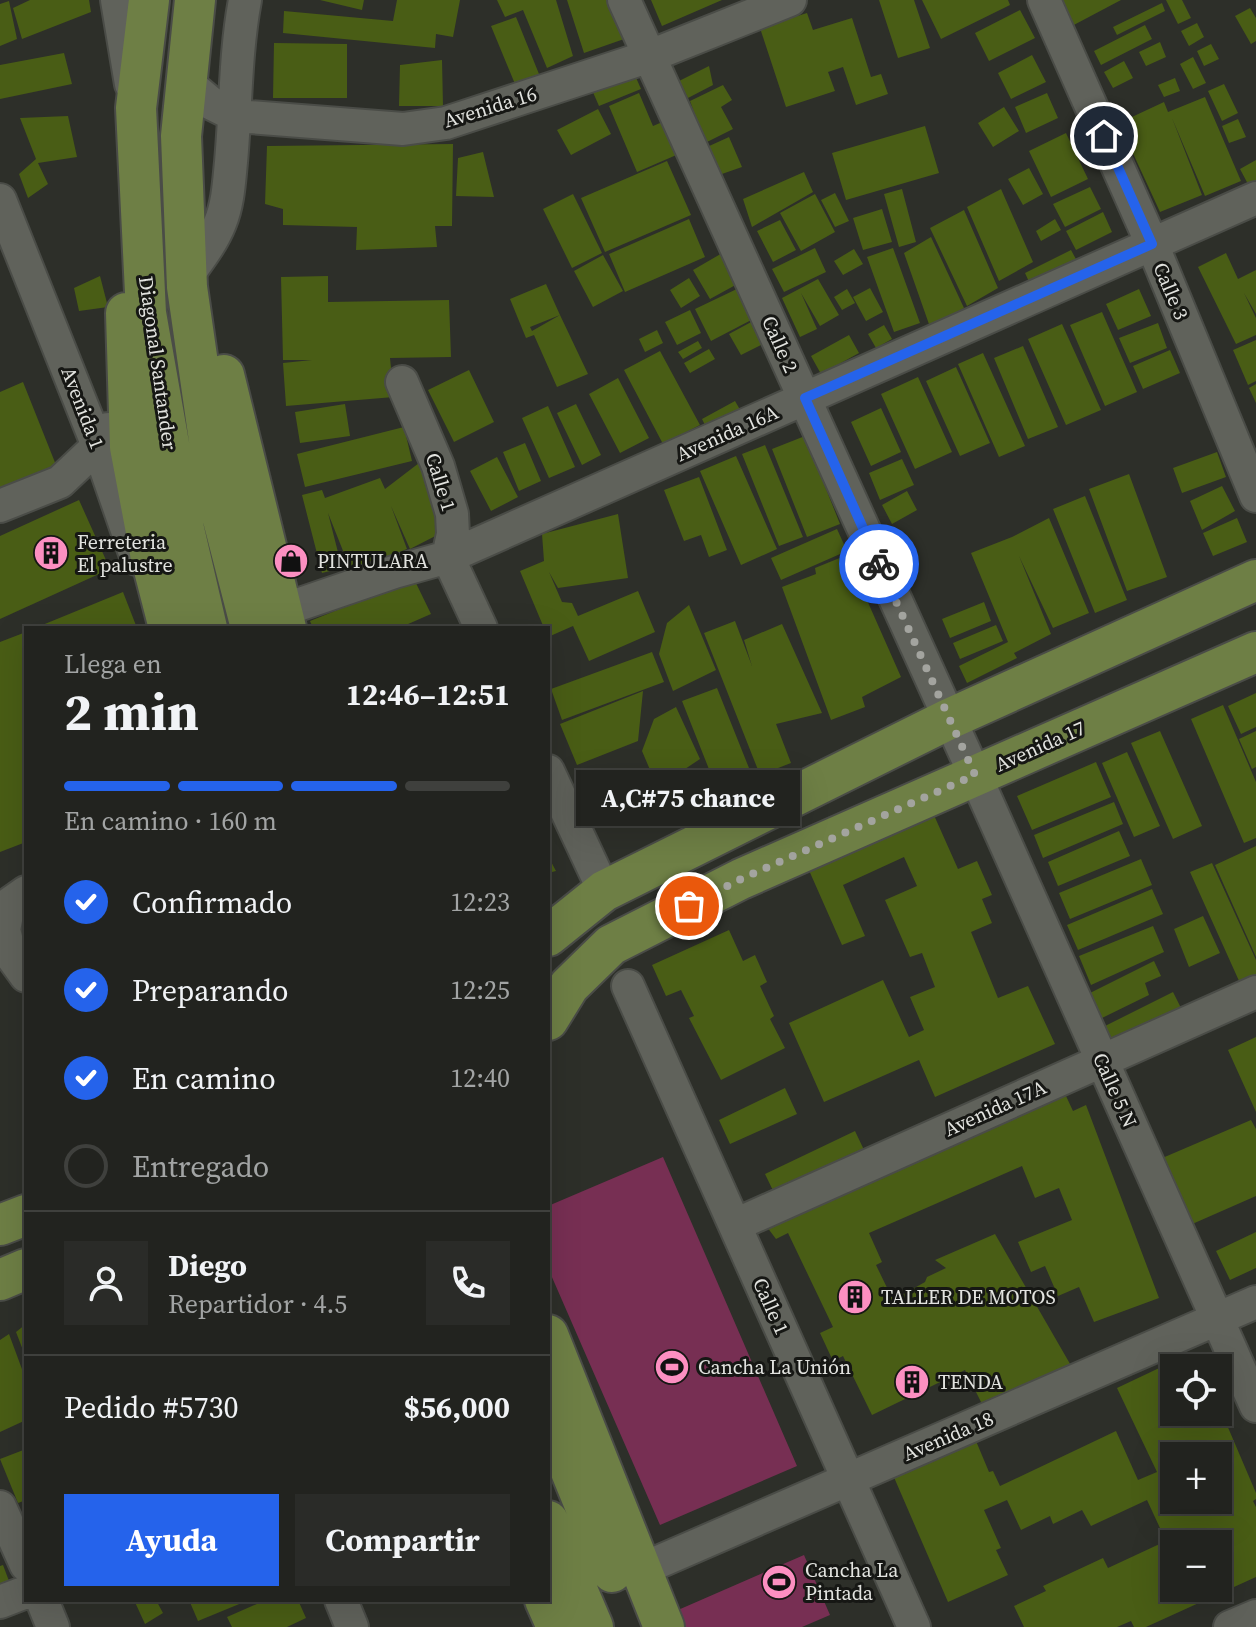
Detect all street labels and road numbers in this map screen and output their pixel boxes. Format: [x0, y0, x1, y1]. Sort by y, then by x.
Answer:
street label: Avenida 16 [440, 80, 540, 134]
street label: Calle 3 [1146, 258, 1196, 324]
street label: Diagonal Santander [132, 274, 184, 452]
street label: Calle 2 [755, 311, 805, 377]
street label: Avenida 1 [55, 363, 111, 453]
street label: Avenida 16A [671, 398, 783, 468]
street label: Calle 1 [419, 449, 463, 515]
street label: Avenida 17 [990, 714, 1090, 778]
street label: Calle 5 N [1086, 1048, 1144, 1132]
street label: Avenida 17A [939, 1073, 1051, 1143]
street label: Calle 1 [746, 1273, 796, 1339]
street label: Avenida 18 [898, 1404, 998, 1468]

